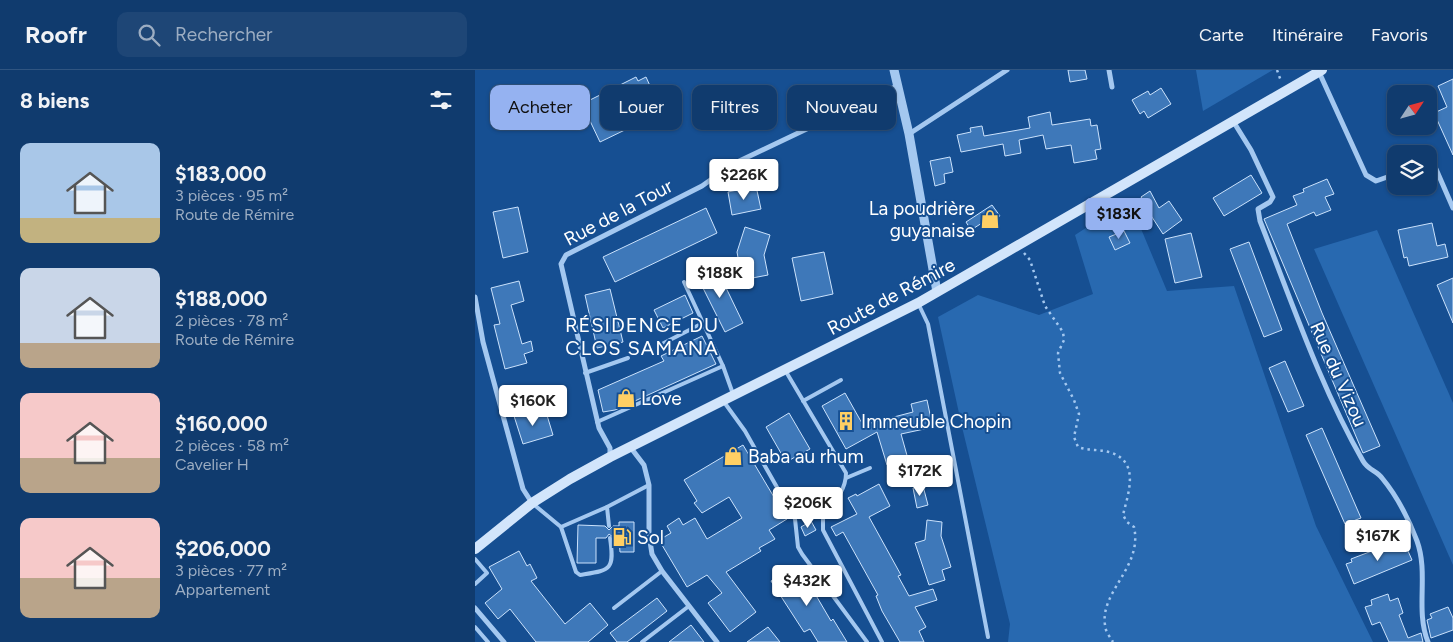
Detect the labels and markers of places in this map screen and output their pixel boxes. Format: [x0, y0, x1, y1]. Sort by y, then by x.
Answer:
pin: $226K [709, 158, 779, 201]
place label: La poudrière guyanaise [869, 197, 975, 242]
pin: $183K [1084, 198, 1154, 240]
shop icon: La poudrière guyanaise [979, 208, 1001, 230]
pin: $188K [685, 256, 755, 299]
pin: $160K [498, 384, 568, 427]
shop icon: Love [615, 387, 637, 409]
place label: Love [641, 387, 682, 410]
building icon: Immeuble Chopin [835, 410, 857, 432]
place label: Immeuble Chopin [861, 410, 1011, 433]
shop icon: Baba au rhum [722, 445, 744, 467]
place label: Baba au rhum [748, 445, 864, 468]
pin: $172K [885, 454, 955, 497]
pin: $206K [773, 486, 843, 529]
pin: $167K [1343, 520, 1413, 562]
fuel station icon: Sol [611, 526, 633, 548]
place label: Sol [637, 526, 664, 549]
pin: $432K [772, 564, 842, 607]

